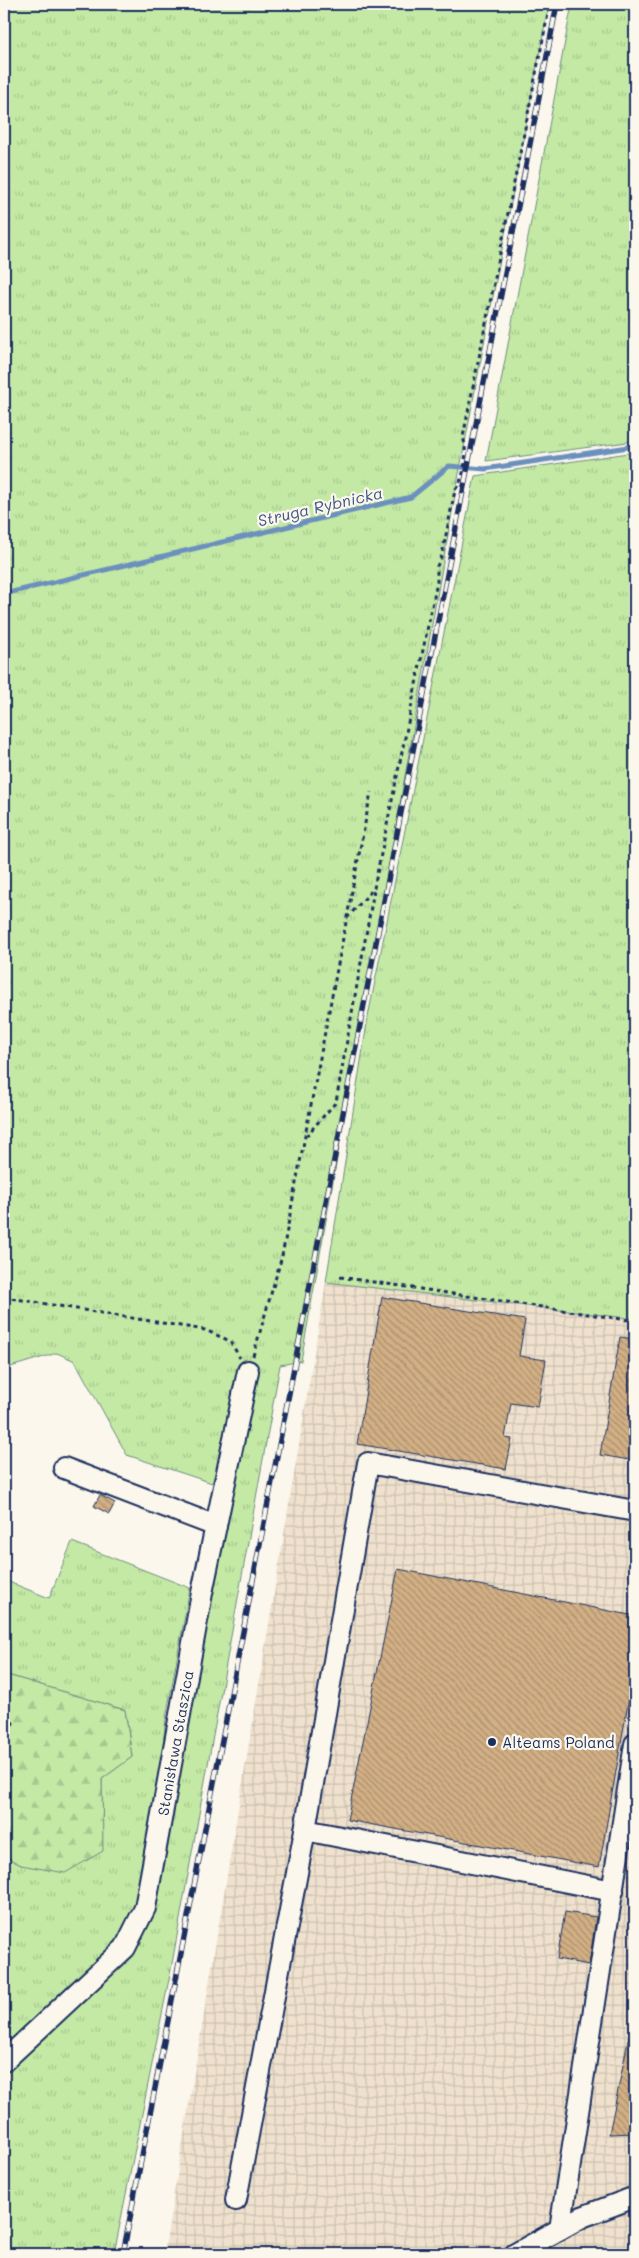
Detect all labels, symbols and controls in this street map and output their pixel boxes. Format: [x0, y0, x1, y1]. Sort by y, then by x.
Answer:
water label: Struga Rybnicka [255, 481, 385, 531]
street label: Stanisława Staszica [152, 1669, 198, 1817]
place label: Alteams Poland [502, 1732, 614, 1752]
marker: Alteams Poland [486, 1736, 498, 1748]

